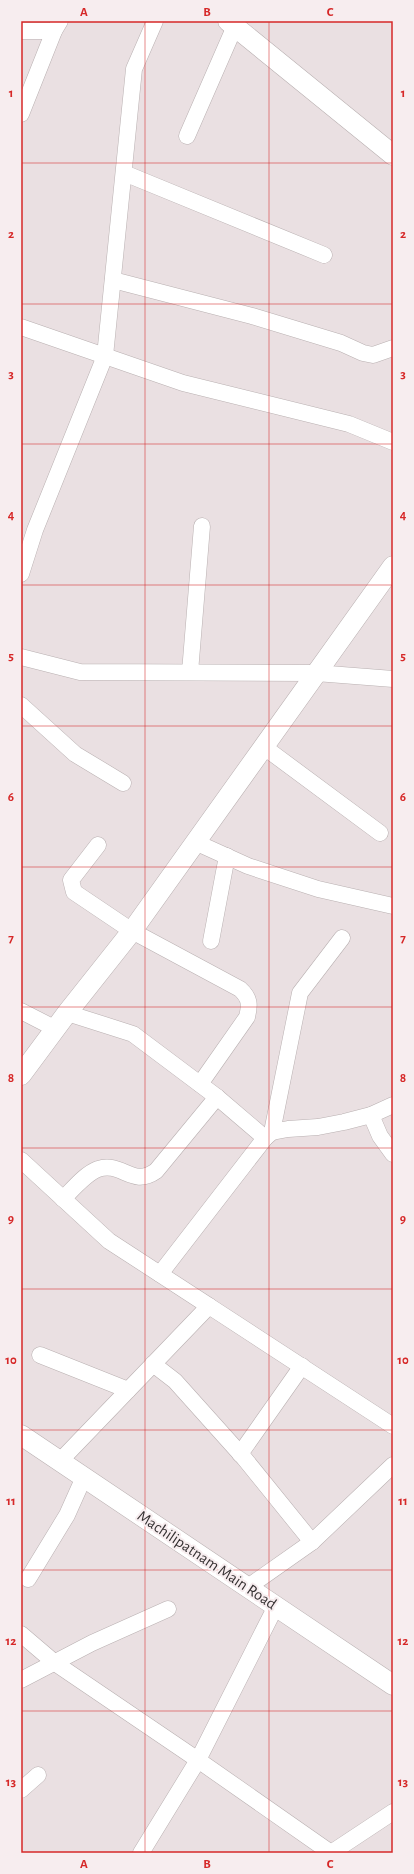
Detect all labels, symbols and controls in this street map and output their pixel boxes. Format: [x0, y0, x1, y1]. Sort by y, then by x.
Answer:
text: A [80, 6, 88, 19]
text: B [203, 6, 211, 19]
text: C [327, 6, 334, 19]
text: 1 [9, 87, 13, 100]
text: 1 [401, 87, 405, 100]
text: 2 [8, 228, 14, 241]
text: 2 [400, 228, 406, 241]
text: 3 [8, 368, 14, 381]
text: 3 [400, 368, 406, 381]
text: 4 [8, 509, 15, 522]
text: 4 [400, 509, 407, 522]
text: 5 [8, 650, 14, 663]
text: 5 [400, 650, 406, 663]
text: 6 [8, 791, 14, 804]
text: 6 [400, 791, 406, 804]
text: 7 [8, 932, 14, 945]
text: 7 [400, 932, 406, 945]
text: 8 [8, 1072, 14, 1085]
text: 8 [400, 1072, 406, 1085]
text: 9 [8, 1213, 14, 1226]
text: 9 [400, 1213, 406, 1226]
text: 10 [5, 1354, 17, 1367]
text: 10 [397, 1354, 409, 1367]
text: 11 [6, 1495, 16, 1508]
text: 11 [398, 1495, 408, 1508]
street label: Machilipatnam Main Road [135, 1508, 279, 1612]
text: 12 [6, 1635, 16, 1648]
text: 12 [398, 1635, 408, 1648]
text: 13 [6, 1776, 17, 1789]
text: 13 [398, 1776, 409, 1789]
text: A [80, 1858, 88, 1871]
text: B [203, 1858, 211, 1871]
text: C [327, 1858, 334, 1871]

